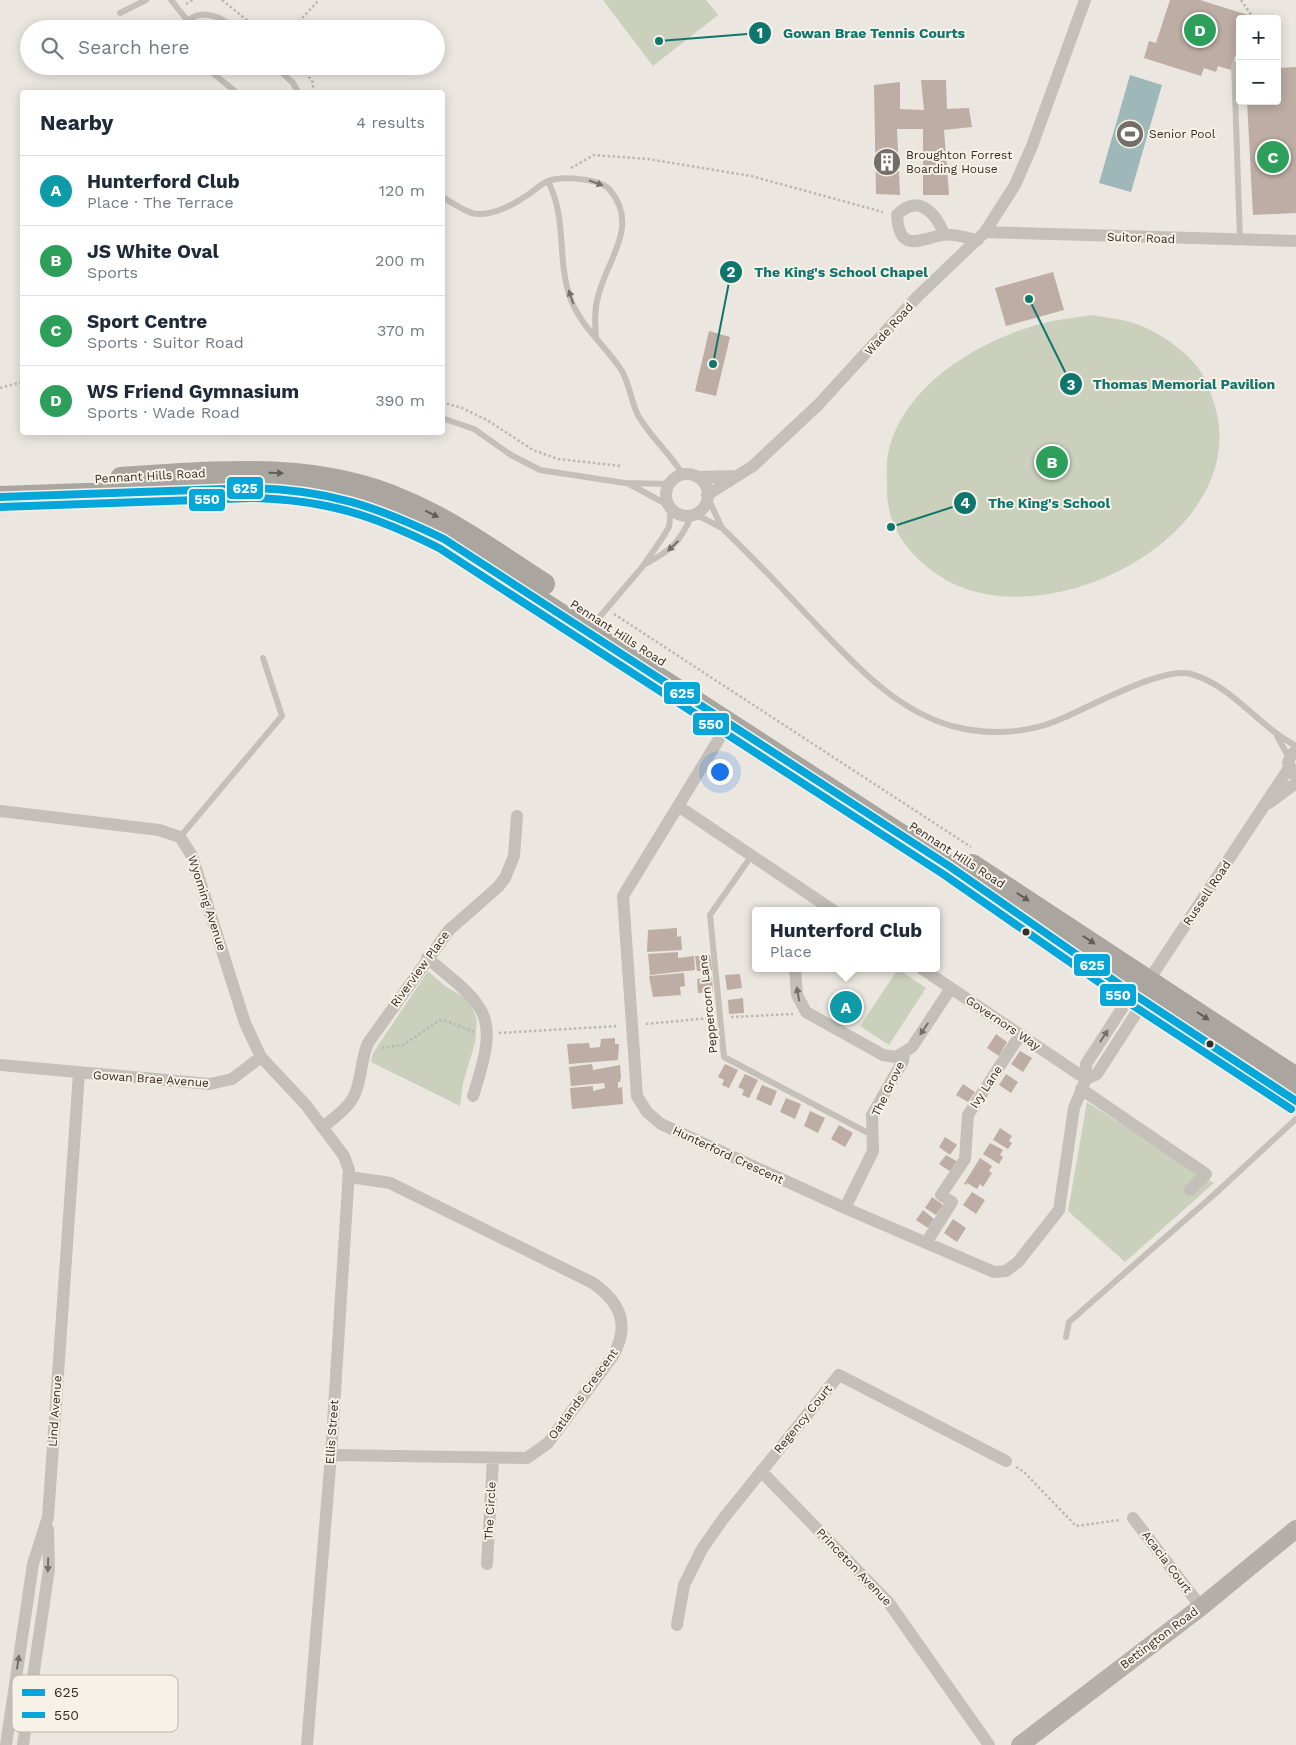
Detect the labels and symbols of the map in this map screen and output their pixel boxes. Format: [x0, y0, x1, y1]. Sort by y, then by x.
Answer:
pin: D [1184, 11, 1216, 49]
callout: Gowan Brae Tennis Courts [748, 18, 975, 47]
text: 1 [757, 24, 763, 42]
text: Gowan Brae Tennis Courts [783, 25, 966, 41]
sports icon: Senior Pool [1115, 119, 1145, 149]
place label: Senior Pool [1149, 127, 1216, 141]
pin: C [1257, 138, 1289, 176]
building icon: Broughton Forrest Boarding House [872, 147, 902, 177]
place label: Broughton Forrest Boarding House [906, 148, 1012, 176]
one-way arrow [589, 179, 604, 187]
street label: Suitor Road [1107, 230, 1175, 246]
callout: The King's School Chapel [719, 257, 938, 286]
text: 2 [727, 263, 736, 281]
text: The King's School Chapel [754, 264, 928, 280]
one-way arrow [567, 289, 574, 304]
street label: Wade Road [862, 300, 916, 358]
callout: Thomas Memorial Pavilion [1058, 370, 1286, 399]
text: 3 [1067, 376, 1076, 394]
text: Thomas Memorial Pavilion [1093, 376, 1275, 392]
pin: B [1036, 443, 1068, 481]
street label: Pennant Hills Road [94, 466, 206, 486]
one-way arrow [268, 469, 284, 477]
line badge: 625 [226, 476, 264, 500]
text: 625 [232, 480, 258, 496]
line badge: 550 [188, 488, 226, 512]
callout: The King's School [953, 488, 1120, 517]
text: 550 [194, 491, 220, 507]
text: 4 [960, 494, 970, 512]
text: The King's School [988, 495, 1110, 511]
one-way arrow [424, 510, 439, 518]
one-way arrow [667, 540, 679, 552]
street label: Pennant Hills Road [568, 597, 668, 669]
line badge: 625 [663, 681, 701, 705]
text: 625 [669, 685, 695, 701]
line badge: 550 [692, 712, 730, 736]
text: 550 [698, 716, 724, 732]
your location [707, 759, 733, 785]
street label: Pennant Hills Road [907, 819, 1007, 891]
street label: Wyoming Avenue [185, 854, 229, 953]
street label: Russell Road [1180, 858, 1234, 928]
one-way arrow [1016, 893, 1030, 902]
unlabelled marker [1021, 927, 1031, 937]
street label: Riverview Place [388, 928, 452, 1010]
one-way arrow [1082, 936, 1095, 945]
line badge: 625 [1073, 953, 1111, 977]
street label: Peppercorn Lane [696, 954, 720, 1054]
text: 625 [1079, 957, 1105, 973]
line badge: 550 [1099, 983, 1137, 1007]
one-way arrow [793, 985, 801, 1001]
text: 550 [1105, 987, 1131, 1003]
pin: A [830, 988, 862, 1026]
street label: Governors Way [963, 993, 1044, 1054]
one-way arrow [1197, 1011, 1210, 1020]
one-way arrow [919, 1022, 929, 1036]
one-way arrow [1100, 1029, 1109, 1042]
unlabelled marker [1205, 1039, 1215, 1049]
street label: The Grove [869, 1059, 907, 1119]
street label: Ivy Lane [967, 1063, 1005, 1111]
street label: Gowan Brae Avenue [93, 1068, 210, 1090]
street label: Hunterford Crescent [670, 1123, 786, 1187]
street label: Oatlands Crescent [545, 1346, 621, 1442]
street label: Lind Avenue [46, 1375, 64, 1447]
street label: Regency Court [771, 1382, 835, 1456]
street label: Ellis Street [323, 1399, 341, 1465]
street label: The Circle [481, 1481, 499, 1541]
street label: Princeton Avenue [814, 1525, 895, 1609]
street label: Acacia Court [1139, 1528, 1195, 1596]
one-way arrow [44, 1558, 52, 1574]
street label: Bettington Road [1117, 1604, 1201, 1672]
one-way arrow [14, 1654, 22, 1670]
legend [12, 1675, 178, 1732]
text: 625 [54, 1684, 79, 1700]
text: 550 [54, 1707, 79, 1723]

